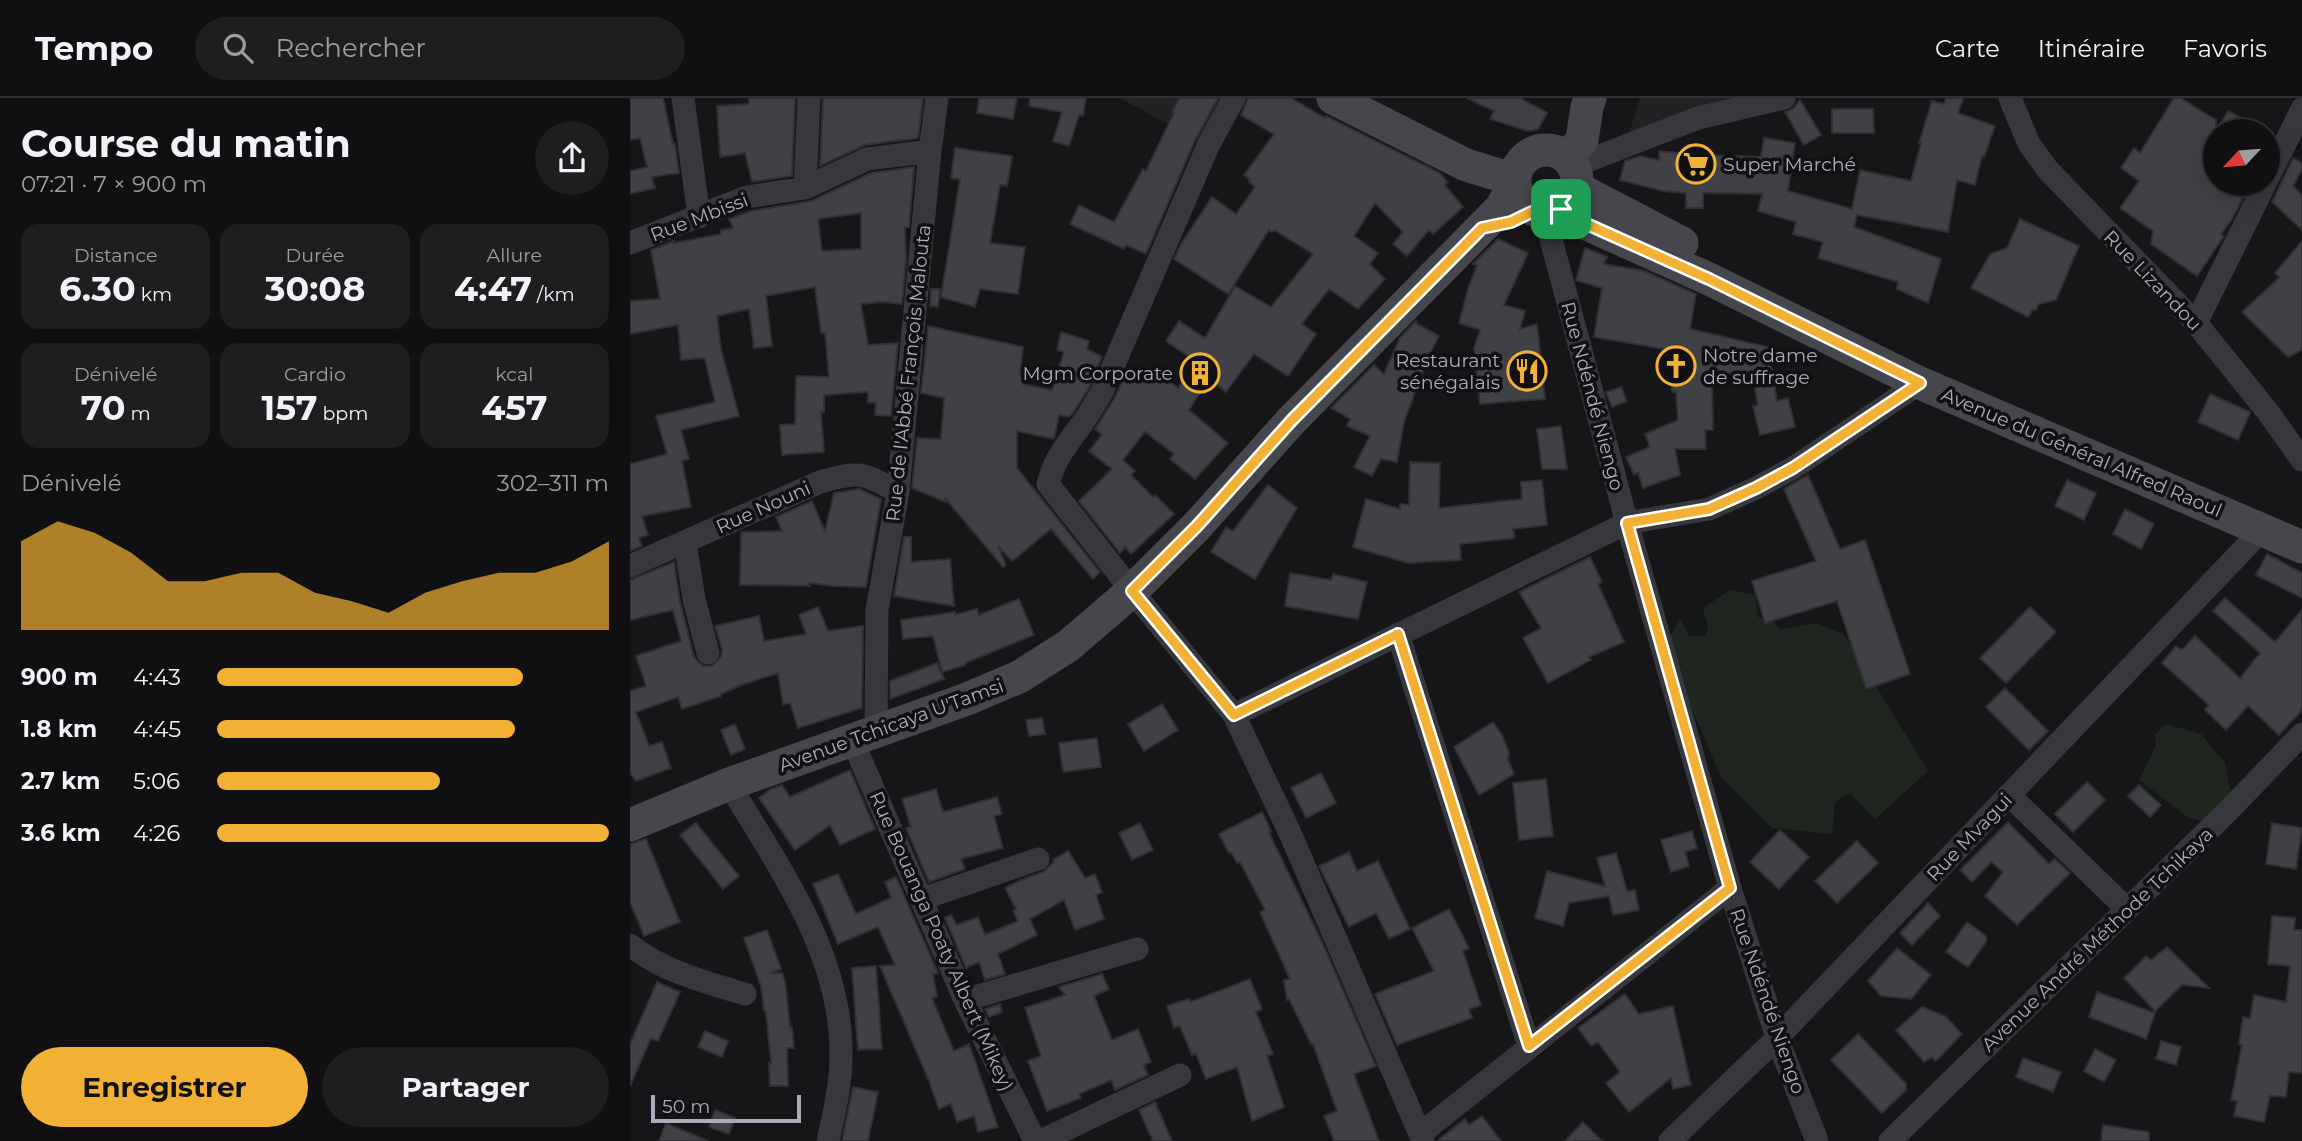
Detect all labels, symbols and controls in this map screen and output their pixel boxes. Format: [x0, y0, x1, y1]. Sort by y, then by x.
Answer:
search box [195, 17, 685, 80]
text: Tempo [35, 28, 153, 68]
icon: search [219, 29, 257, 67]
text: Rechercher [275, 32, 426, 64]
text: Carte [1935, 34, 2000, 63]
text: Itinéraire [2038, 34, 2145, 63]
text: Favoris [2183, 34, 2267, 63]
north arrow [2203, 119, 2280, 196]
map controls [2203, 119, 2280, 196]
text: Course du matin [21, 120, 351, 167]
button: share [535, 121, 609, 195]
supermarket icon: Super Marché [1675, 143, 1717, 185]
place label: Super Marché [1723, 153, 1856, 176]
text: 07:21 · 7 × 900 m [21, 170, 207, 198]
pin [1531, 179, 1591, 239]
street label: Rue Mbissi [647, 188, 751, 247]
icon: arrive [1542, 190, 1580, 228]
street label: Rue de l'Abbé François Malouta [881, 223, 936, 523]
street label: Rue Lizandou [2099, 225, 2206, 335]
text: Distance [74, 244, 157, 267]
text: Durée [286, 244, 344, 267]
text: Allure [487, 244, 542, 267]
text: 6.30 [59, 267, 136, 310]
text: 30:08 [265, 267, 365, 310]
text: 4:47 [454, 267, 532, 310]
text: km [136, 283, 172, 306]
text: /km [532, 283, 575, 306]
street label: Rue Ndéndé Niengo [1556, 299, 1629, 493]
place label: Notre dame de suffrage [1703, 344, 1818, 389]
church icon: Notre dame de suffrage [1655, 345, 1697, 387]
place label: Restaurant sénégalais [1396, 349, 1500, 394]
restaurant icon: Restaurant sénégalais [1506, 350, 1548, 392]
building icon: Mgm Corporate [1179, 352, 1221, 394]
place label: Mgm Corporate [1023, 362, 1173, 385]
text: Dénivelé [74, 363, 157, 386]
text: Cardio [284, 363, 346, 386]
text: kcal [495, 363, 533, 386]
street label: Avenue du Général Alfred Raoul [1938, 383, 2226, 522]
text: 70 [81, 386, 125, 429]
text: 157 [262, 386, 317, 429]
text: 457 [481, 386, 547, 429]
text: m [125, 402, 151, 425]
text: bpm [317, 402, 368, 425]
text: Dénivelé [21, 469, 122, 497]
text: 302–311 m [497, 469, 609, 497]
street label: Rue Nouni [712, 476, 814, 539]
text: 900 m [21, 663, 98, 691]
text: 4:43 [133, 663, 181, 691]
street label: Avenue Tchicaya U'Tamsi [776, 674, 1007, 777]
text: 1.8 km [21, 715, 97, 743]
text: 4:45 [133, 715, 181, 743]
text: 2.7 km [21, 767, 100, 795]
text: 5:06 [133, 767, 180, 795]
street label: Rue Bouanga Poaty Albert (Mikey) [865, 788, 1018, 1095]
street label: Rue Mvagui [1922, 789, 2017, 886]
text: 3.6 km [21, 819, 101, 847]
text: 4:26 [133, 819, 180, 847]
street label: Avenue André Méthode Tchikaya [1977, 822, 2218, 1056]
street label: Rue Ndéndé Niengo [1725, 905, 1810, 1097]
button: Enregistrer [21, 1047, 308, 1127]
button: Partager [322, 1047, 609, 1127]
scale bar [651, 1092, 802, 1124]
text: 50 m [662, 1095, 710, 1118]

